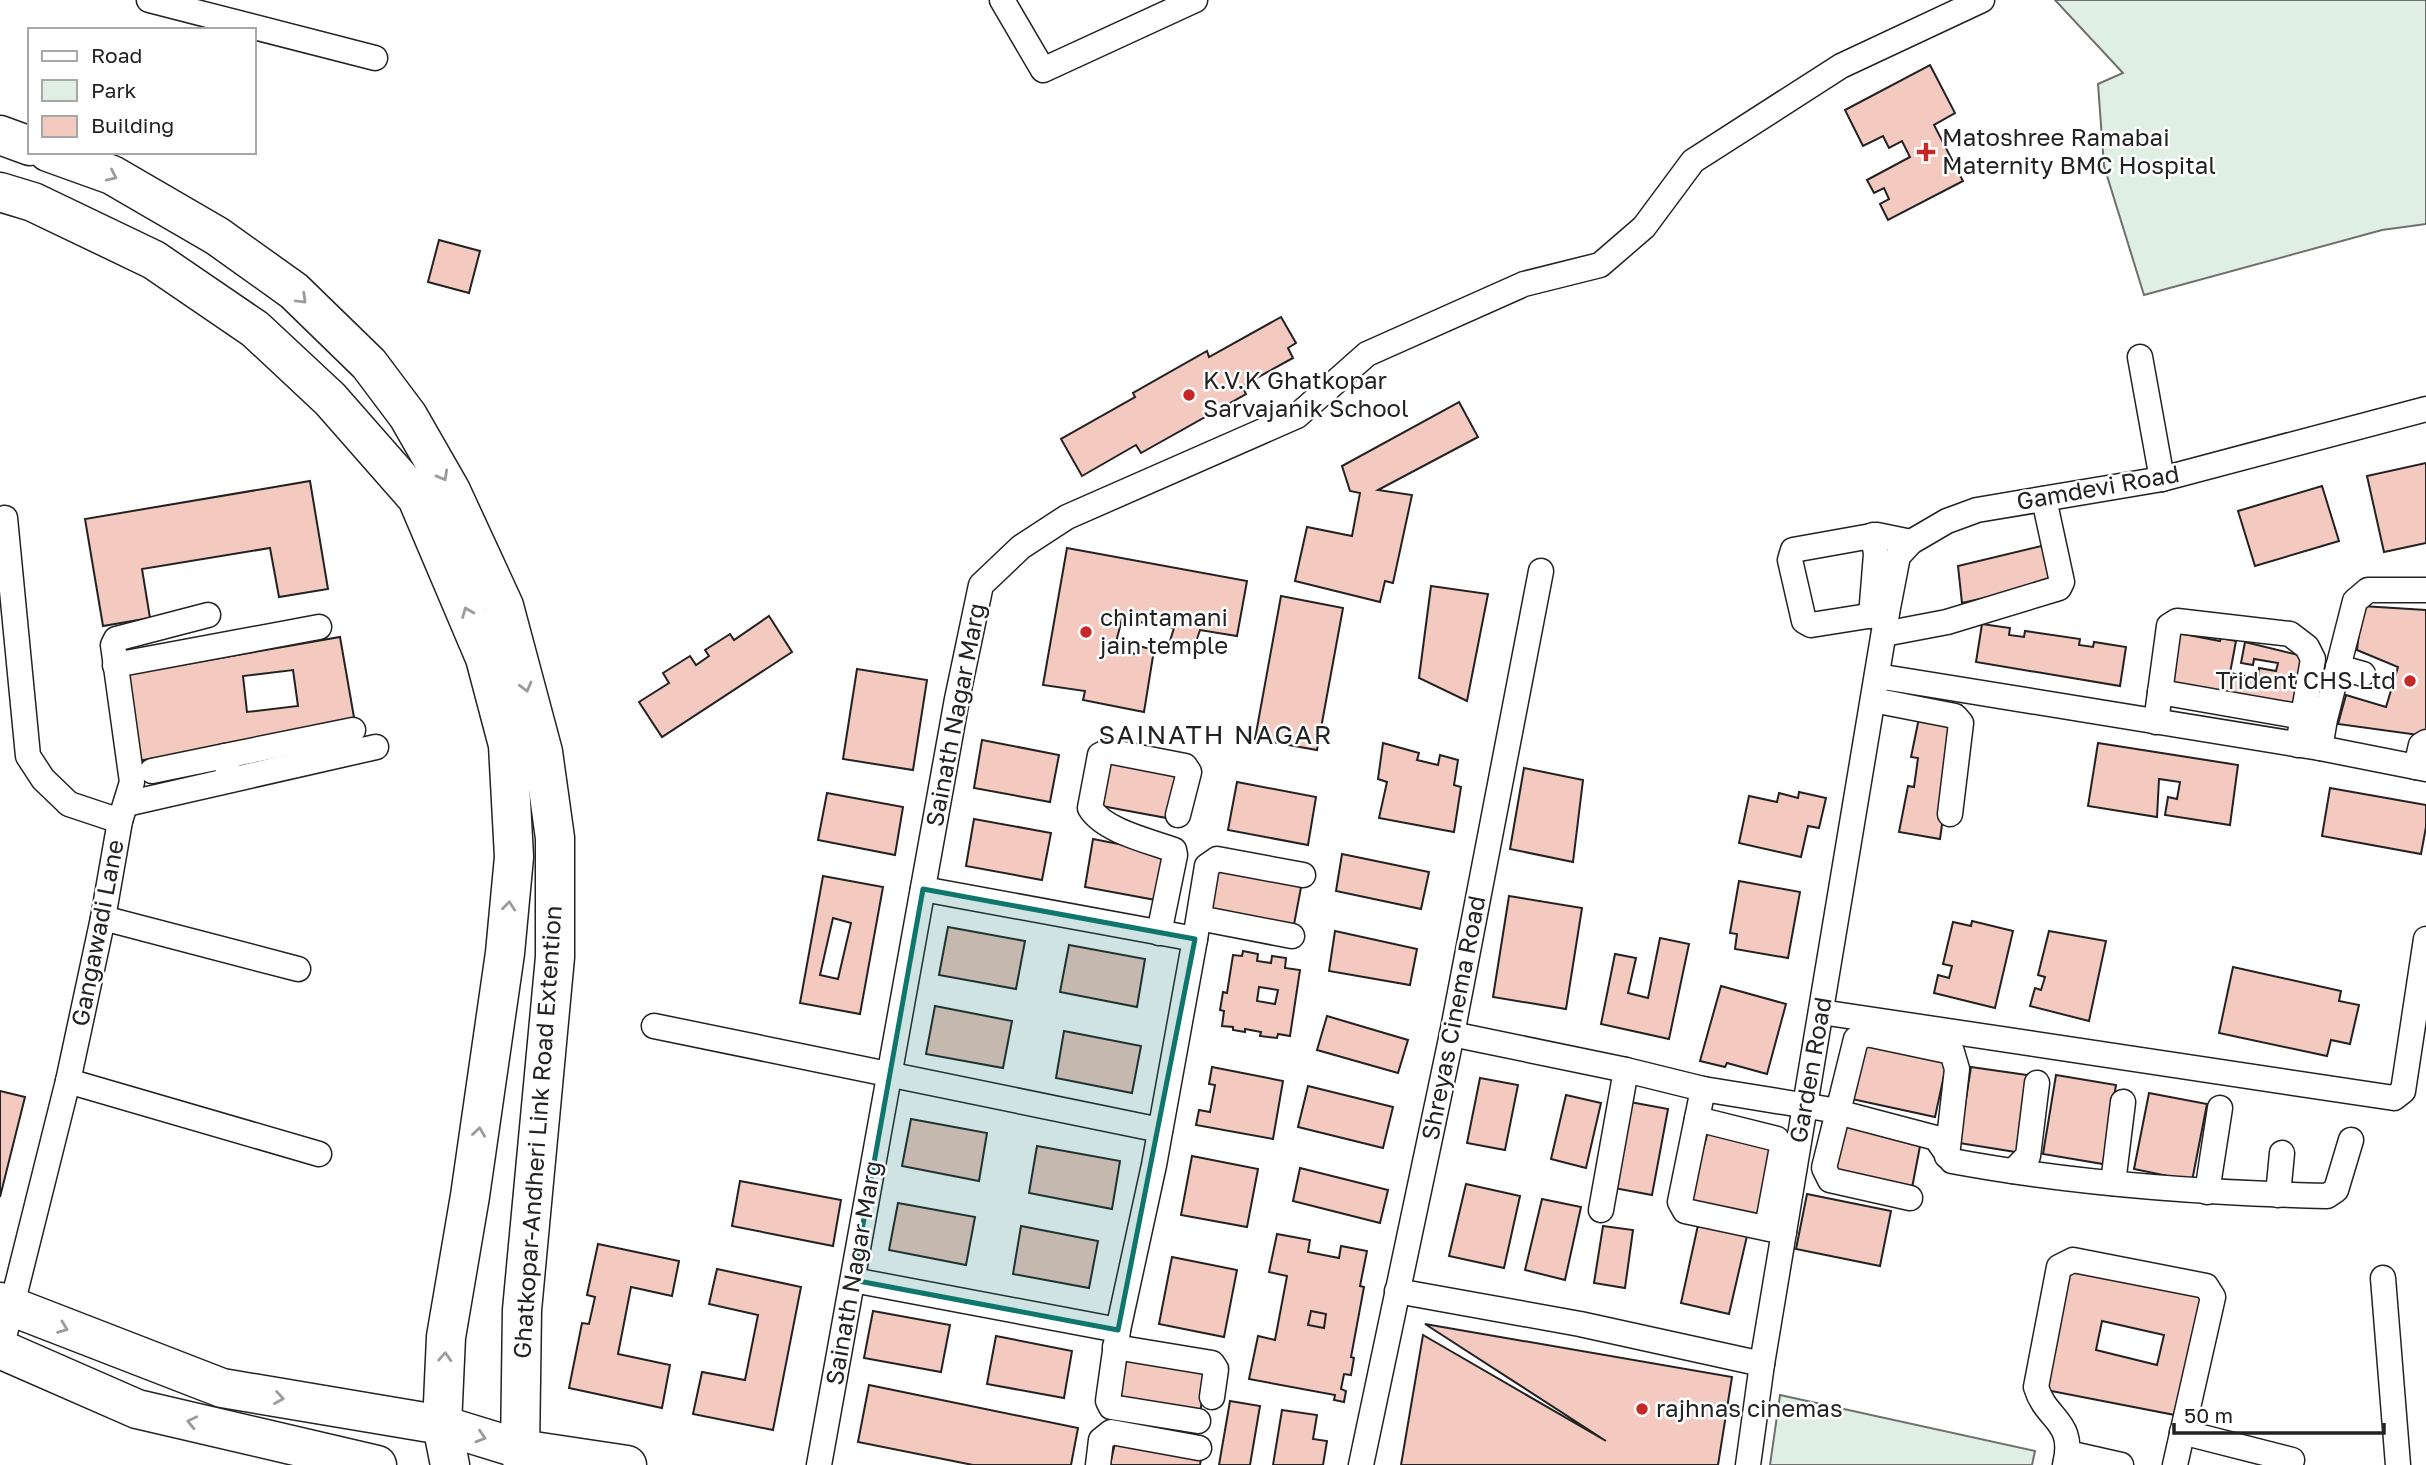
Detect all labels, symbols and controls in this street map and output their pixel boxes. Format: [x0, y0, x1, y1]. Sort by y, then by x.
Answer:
legend [28, 28, 256, 154]
text: Road [91, 42, 142, 68]
text: Park [91, 77, 137, 103]
text: Building [91, 112, 174, 138]
place label: Matoshree Ramabai Maternity BMC Hospital [1942, 122, 2216, 179]
marker: Matoshree Ramabai Maternity BMC Hospital [1916, 142, 1936, 162]
one-way arrow [105, 168, 117, 182]
one-way arrow [294, 291, 307, 304]
place label: K.V.K Ghatkopar Sarvajanik School [1203, 365, 1409, 422]
marker: K.V.K Ghatkopar Sarvajanik School [1181, 387, 1197, 403]
street label: Gamdevi Road [2014, 458, 2181, 515]
one-way arrow [435, 469, 448, 481]
street label: Sainath Nagar Marg [919, 600, 990, 829]
place label: chintamani jain temple [1099, 602, 1228, 659]
one-way arrow [461, 607, 475, 619]
marker: chintamani jain temple [1078, 624, 1094, 640]
place label: Trident CHS Ltd [2215, 665, 2396, 694]
marker: Trident CHS Ltd [2402, 673, 2418, 689]
one-way arrow [517, 681, 532, 693]
district label: SAINATH NAGAR [1098, 719, 1334, 750]
street label: Gangawadi Lane [64, 837, 129, 1028]
street label: Shreyas Cinema Road [1415, 893, 1490, 1143]
one-way arrow [502, 900, 517, 912]
street label: Ghatkopar-Andheri Link Road Extention [506, 904, 567, 1360]
street label: Garden Road [1782, 994, 1837, 1145]
one-way arrow [471, 1126, 486, 1138]
street label: Sainath Nagar Marg [819, 1158, 887, 1387]
one-way arrow [57, 1320, 69, 1334]
one-way arrow [438, 1351, 453, 1362]
one-way arrow [273, 1390, 285, 1405]
scale bar [2174, 1392, 2384, 1436]
place label: rajhnas cinemas [1656, 1393, 1843, 1422]
marker: rajhnas cinemas [1634, 1401, 1650, 1417]
text: 50 m [2184, 1402, 2233, 1428]
one-way arrow [186, 1416, 198, 1430]
one-way arrow [475, 1428, 487, 1443]

